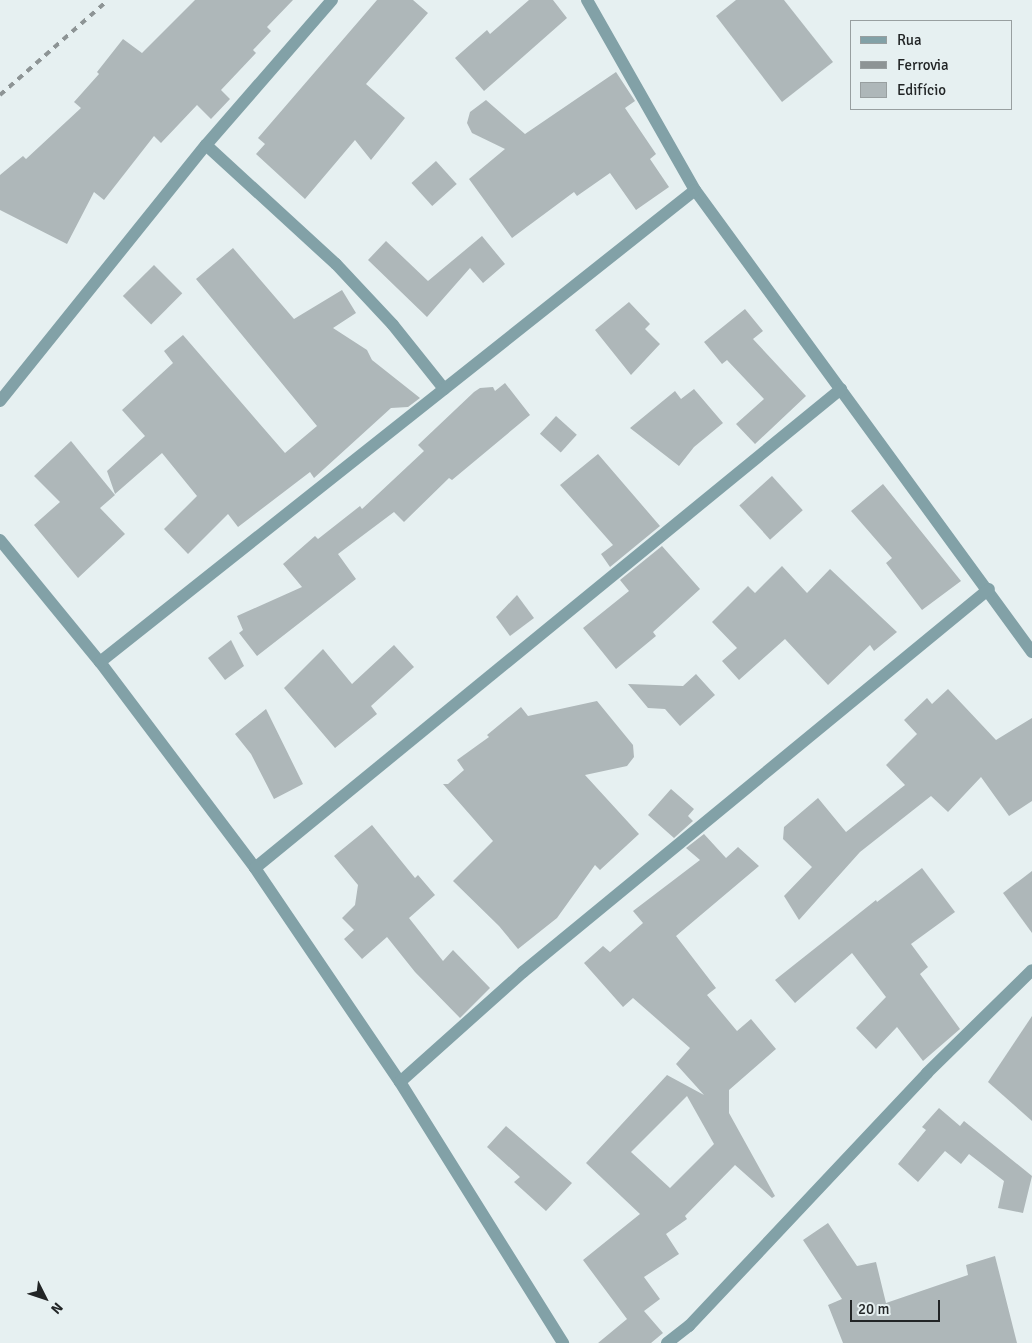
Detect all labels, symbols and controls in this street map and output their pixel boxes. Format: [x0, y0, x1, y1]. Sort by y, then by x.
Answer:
legend [850, 20, 1012, 110]
text: Rua [897, 31, 922, 49]
text: Ferrovia [897, 56, 949, 74]
text: Edifício [897, 81, 946, 99]
north arrow [20, 1273, 70, 1323]
scale bar [852, 1290, 942, 1322]
text: N [47, 1299, 66, 1317]
text: 20 m [858, 1300, 889, 1318]

